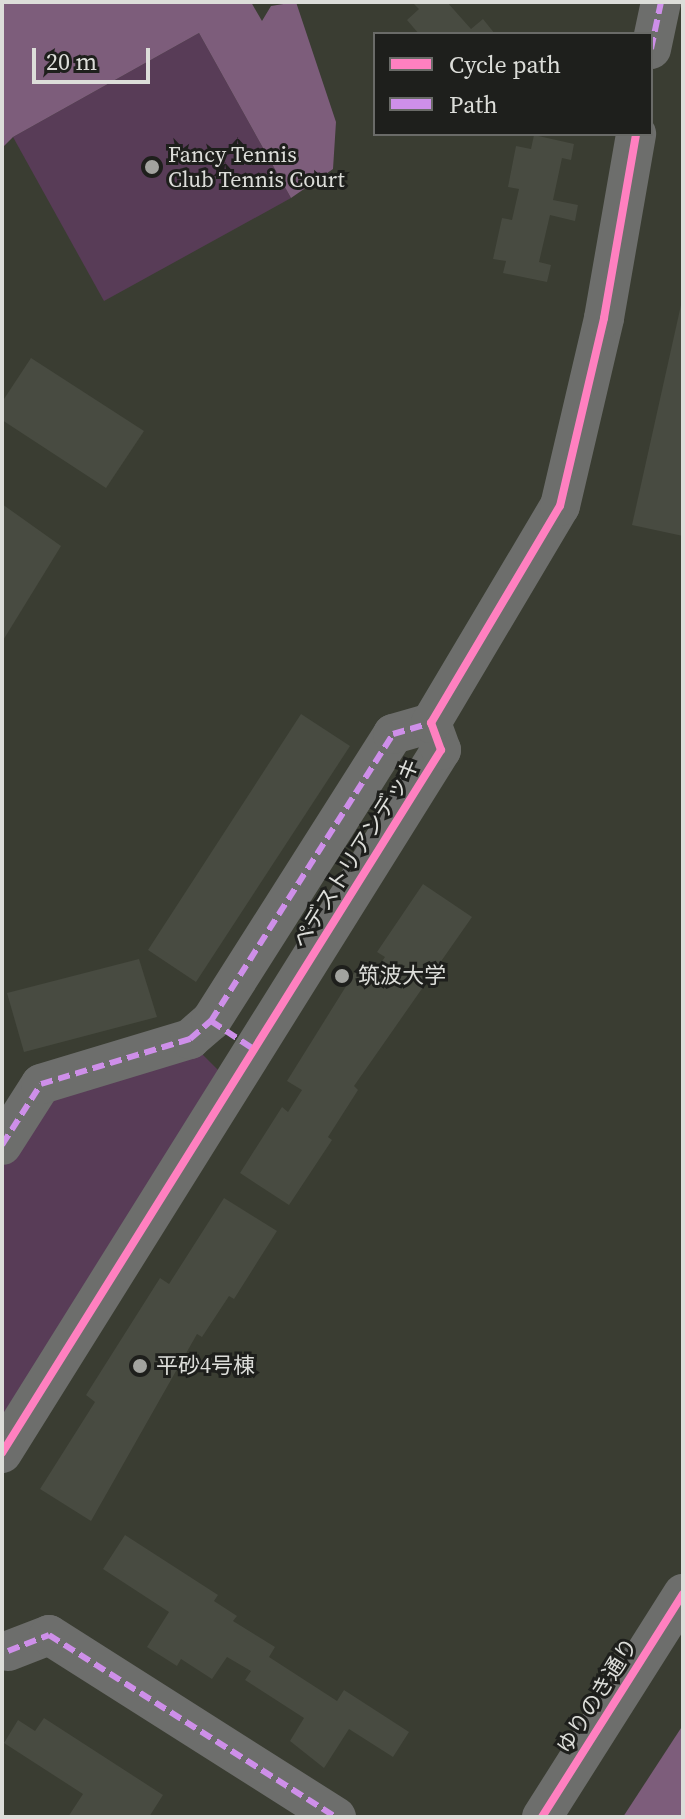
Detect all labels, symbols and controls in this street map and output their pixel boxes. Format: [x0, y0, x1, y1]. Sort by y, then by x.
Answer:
scale bar [36, 32, 154, 82]
legend [373, 32, 653, 136]
text: 20 m [46, 45, 97, 78]
text: Cycle path [449, 48, 561, 81]
text: Path [449, 88, 498, 121]
place label: Fancy Tennis Club Tennis Court [168, 141, 345, 192]
marker: Fancy Tennis Club Tennis Court [143, 158, 161, 176]
street label: ペデストリアンデッキ [287, 753, 425, 953]
place label: 筑波大学 [358, 963, 446, 989]
marker: 筑波大学 [333, 967, 351, 985]
place label: 平砂4号棟 [156, 1353, 255, 1379]
marker: 平砂4号棟 [131, 1357, 149, 1375]
street label: ゆりのき通り [551, 1633, 643, 1759]

